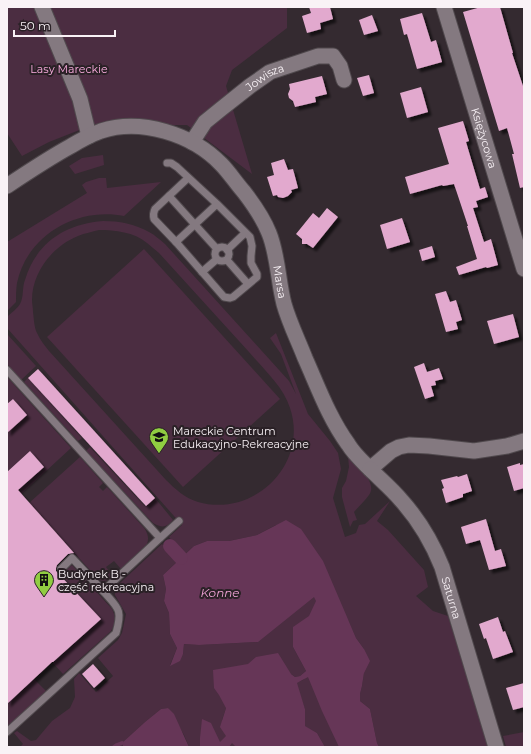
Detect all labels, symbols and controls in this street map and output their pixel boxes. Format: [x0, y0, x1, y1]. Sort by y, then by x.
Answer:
scale bar [14, 12, 115, 38]
text: 50 m [20, 18, 51, 33]
street label: Jowisza [242, 61, 286, 94]
park label: Lasy Mareckie [30, 62, 108, 76]
street label: Księżycowa [468, 106, 500, 170]
street label: Marsa [270, 264, 289, 300]
place label: Mareckie Centrum Edukacyjno-Rekreacyjne [173, 424, 309, 451]
school or university icon: Mareckie Centrum Edukacyjno-Rekreacyjne [148, 426, 170, 454]
place label: Budynek B - część rekreacyjna [58, 567, 154, 594]
building icon: Budynek B - część rekreacyjna [33, 569, 55, 597]
street label: Saturna [438, 575, 464, 621]
water label: Konne [200, 585, 240, 600]

